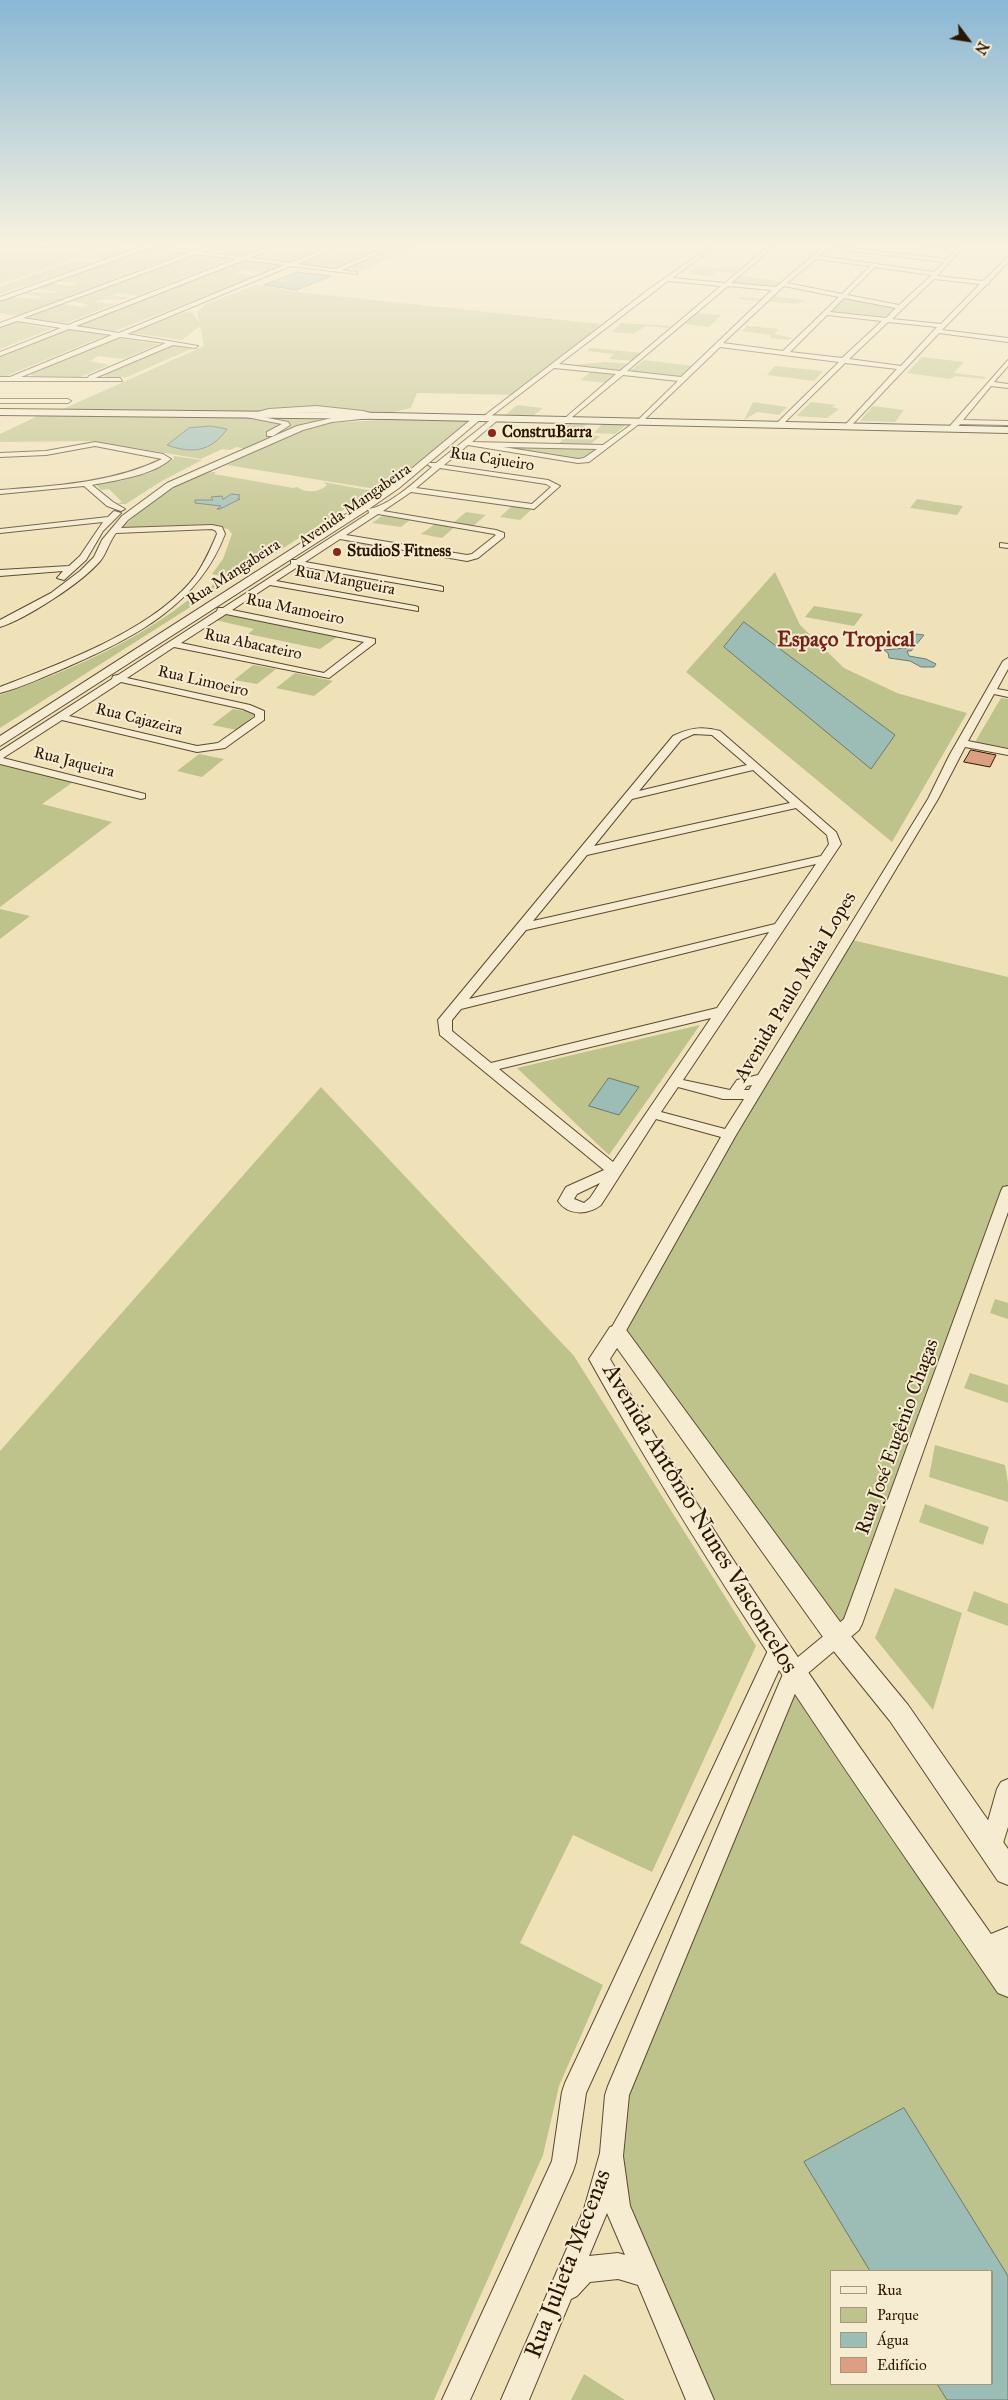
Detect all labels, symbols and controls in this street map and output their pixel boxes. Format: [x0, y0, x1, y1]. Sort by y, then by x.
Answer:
north arrow [943, 15, 993, 65]
text: N [971, 39, 992, 57]
place label: ConstruBarra [502, 423, 592, 443]
marker: ConstruBarra [486, 427, 498, 439]
street label: Rua Cajueiro [448, 444, 536, 476]
street label: Avenida Mangabeira [295, 460, 415, 552]
street label: Rua Mangabeira [184, 536, 284, 610]
place label: StudioS Fitness [347, 542, 451, 562]
marker: StudioS Fitness [331, 546, 343, 558]
street label: Rua Mangueira [293, 562, 397, 600]
street label: Rua Mamoeiro [244, 590, 346, 630]
street label: Rua Abacateiro [202, 625, 304, 665]
district label: Espaço Tropical [777, 628, 915, 654]
street label: Rua Limoeiro [156, 662, 250, 702]
street label: Rua Cajazeira [93, 700, 185, 740]
street label: Rua Jaqueira [32, 744, 116, 782]
street label: Avenida Paulo Maia Lopes [730, 888, 862, 1086]
street label: Rua José Eugênio Chagas [851, 1336, 945, 1538]
street label: Avenida Antônio Nunes Vasconcelos [595, 1359, 803, 1679]
street label: Rua Julieta Mecenas [520, 2165, 618, 2363]
legend [830, 2270, 993, 2385]
text: Rua [877, 2281, 902, 2299]
text: Parque [877, 2306, 919, 2324]
text: Água [877, 2331, 909, 2349]
text: Edifício [877, 2356, 927, 2374]

